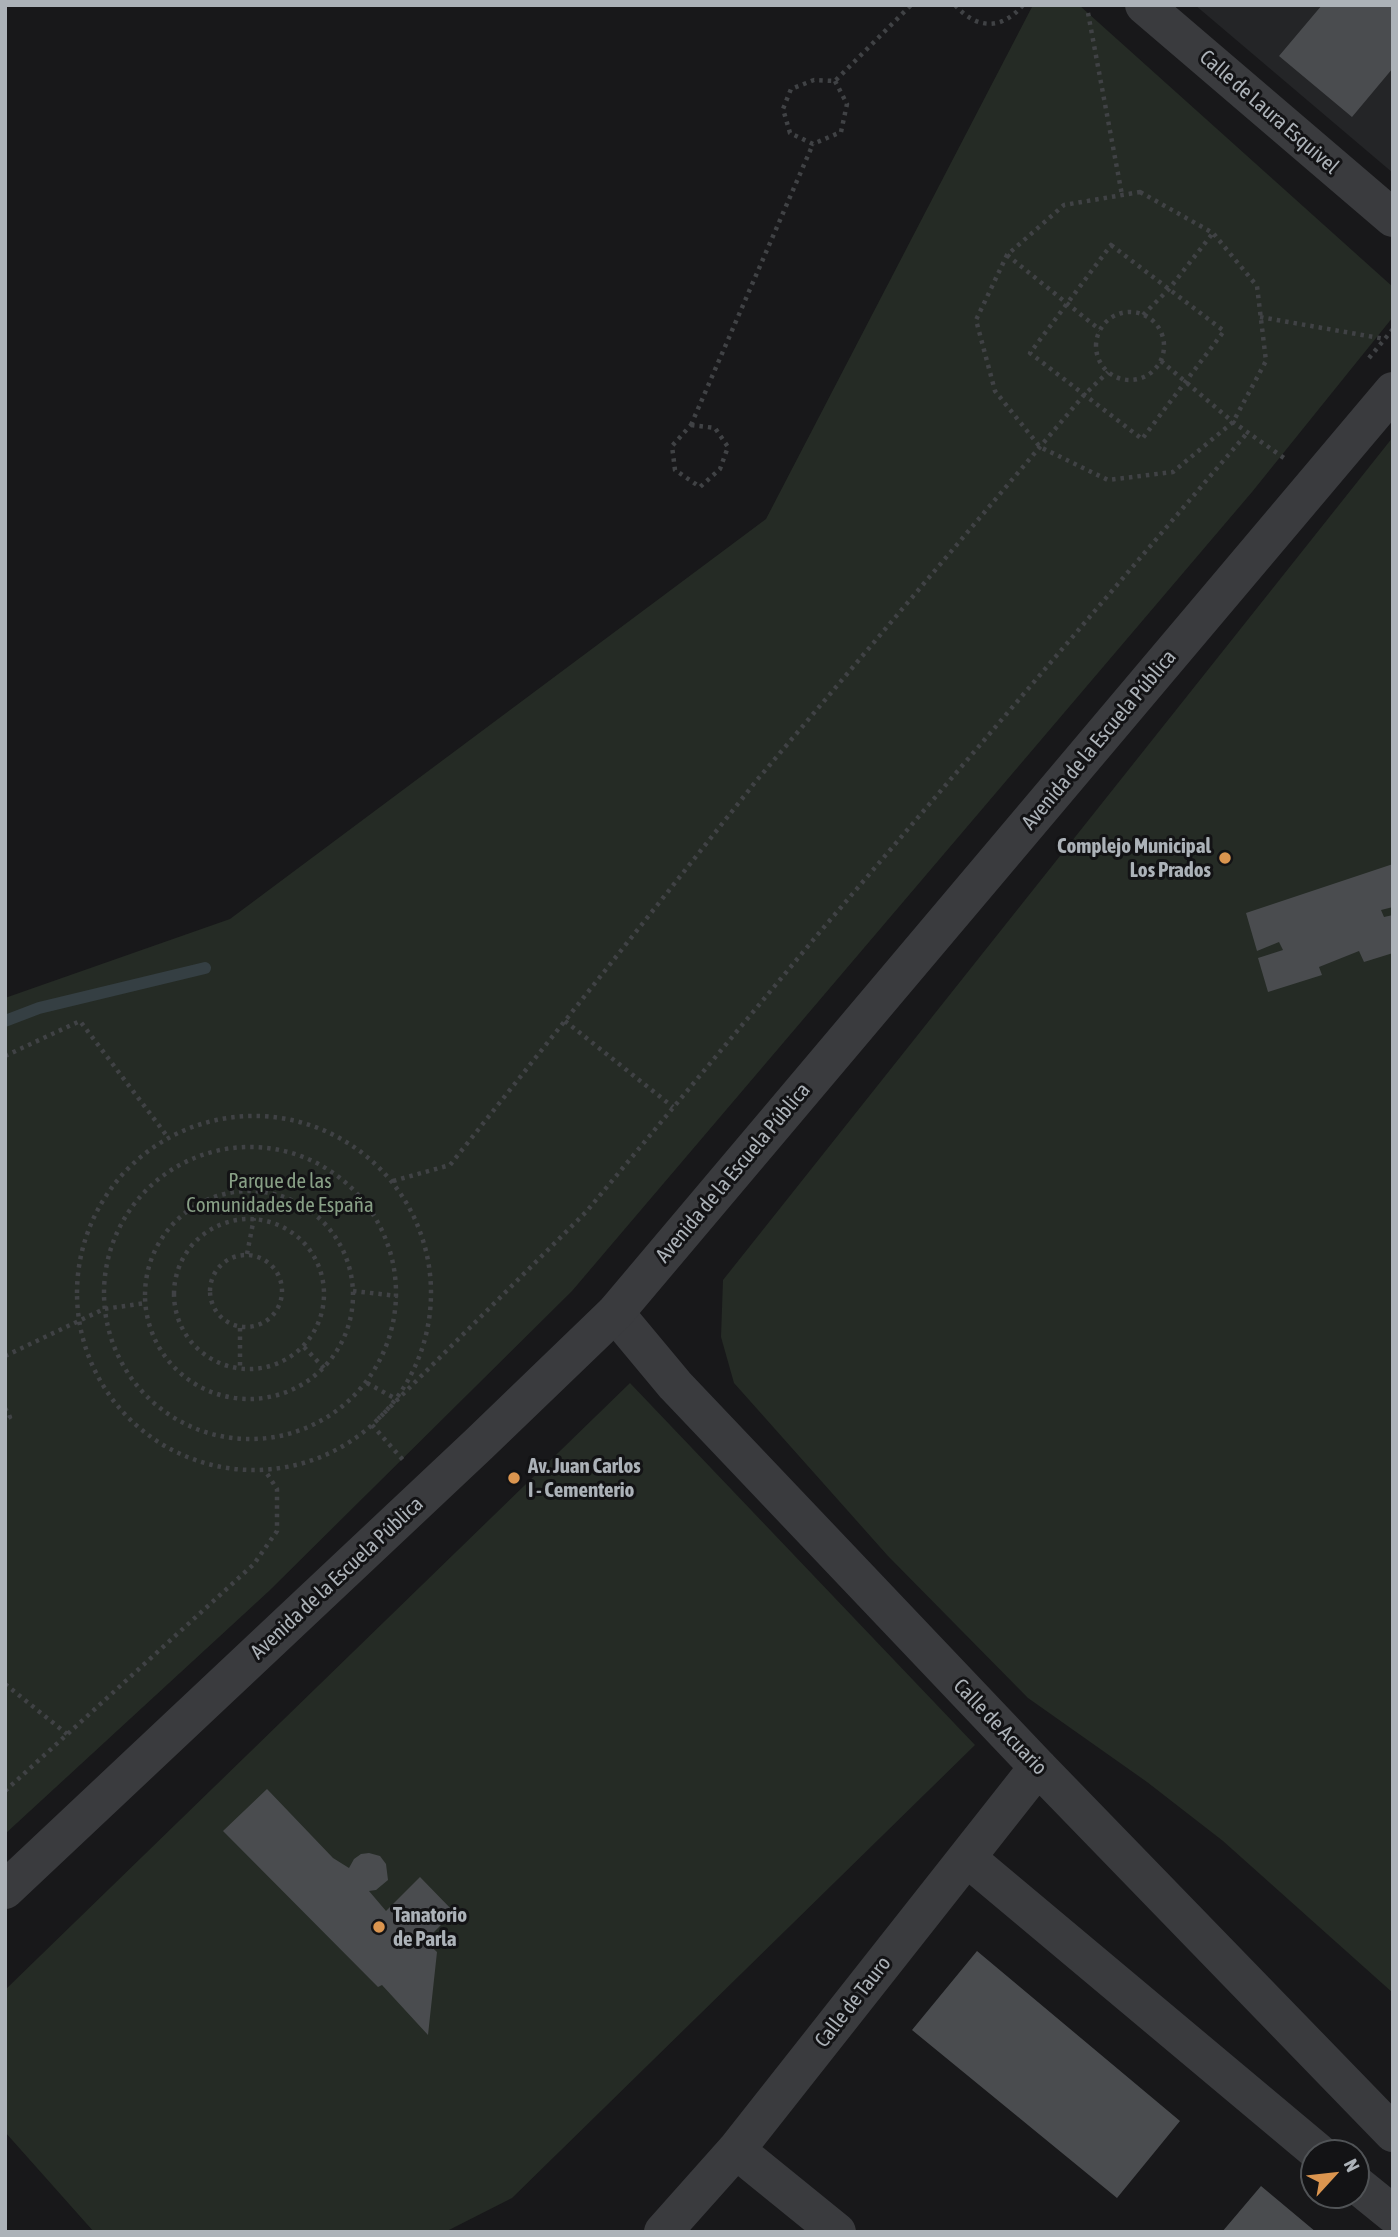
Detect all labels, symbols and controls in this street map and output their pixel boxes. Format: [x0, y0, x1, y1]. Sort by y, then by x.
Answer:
street label: Calle de Laura Esquivel [1194, 45, 1344, 179]
street label: Avenida de la Escuela Pública [1016, 645, 1182, 835]
place label: Complejo Municipal Los Prados [1057, 833, 1211, 883]
marker: Complejo Municipal Los Prados [1217, 850, 1233, 866]
street label: Avenida de la Escuela Pública [650, 1078, 816, 1268]
park label: Parque de las Comunidades de España [186, 1168, 374, 1218]
place label: Av. Juan Carlos I - Cementerio [528, 1453, 641, 1503]
marker: Av. Juan Carlos I - Cementerio [506, 1470, 522, 1486]
street label: Avenida de la Escuela Pública [245, 1491, 429, 1665]
street label: Calle de Acuario [948, 1674, 1052, 1780]
place label: Tanatorio de Parla [393, 1902, 467, 1952]
marker: Tanatorio de Parla [371, 1919, 387, 1935]
street label: Calle de Tauro [810, 1951, 896, 2053]
north arrow [1300, 2139, 1370, 2209]
text: N [1340, 2155, 1364, 2175]

